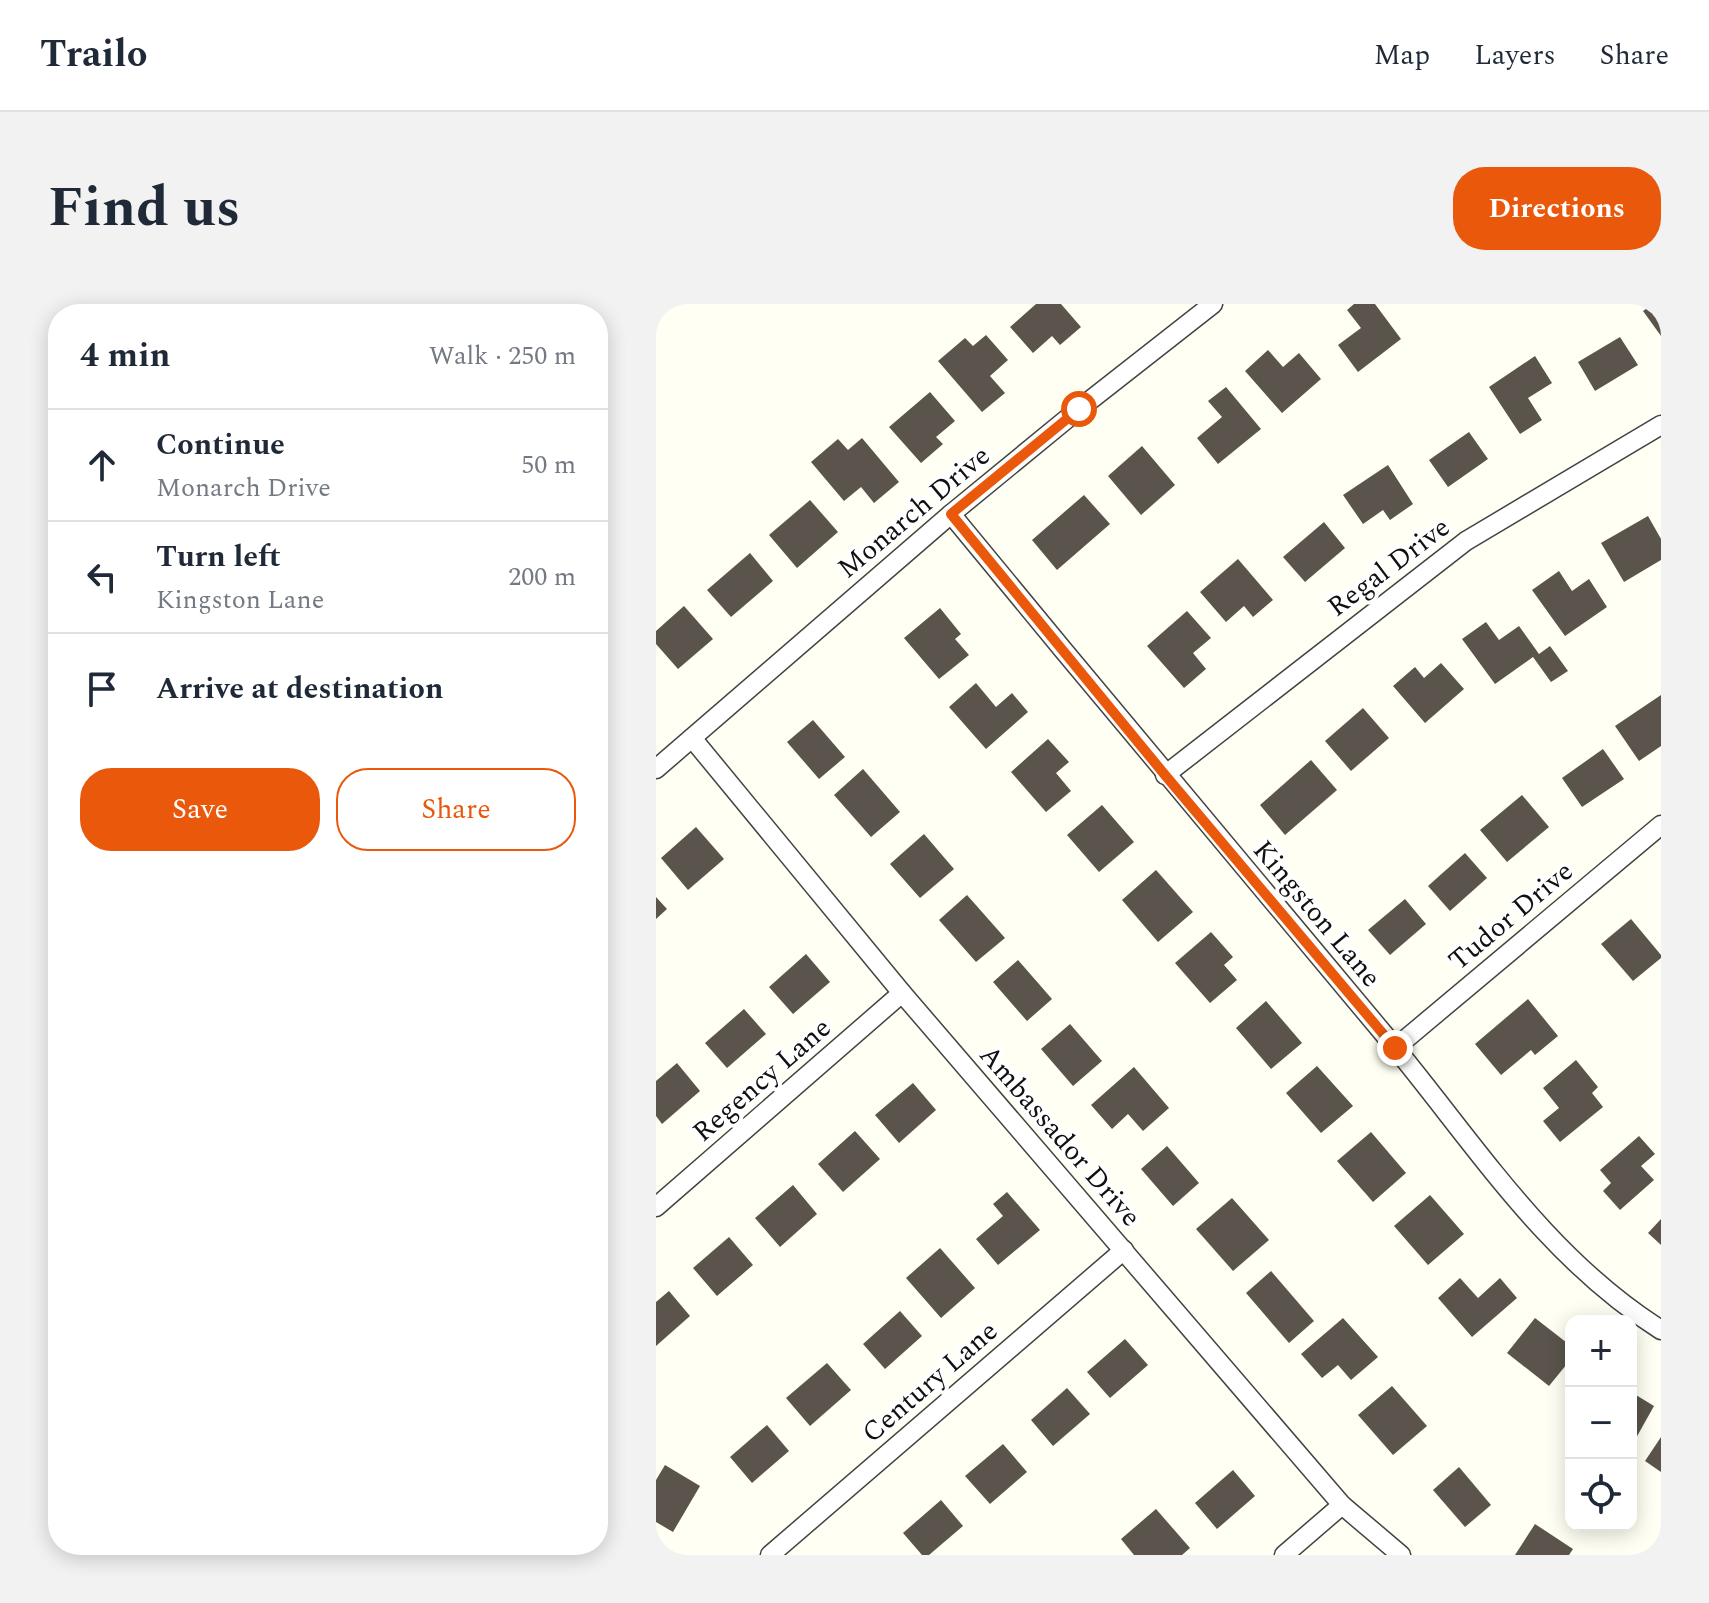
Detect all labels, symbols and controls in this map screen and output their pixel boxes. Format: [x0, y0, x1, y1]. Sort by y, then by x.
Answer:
text: Trailo [40, 26, 147, 84]
text: Map [1374, 34, 1430, 77]
text: Layers [1474, 34, 1556, 77]
text: Share [1600, 34, 1669, 77]
text: Find us [48, 166, 241, 251]
button: Directions [1453, 167, 1661, 250]
text: 4 min [80, 330, 170, 382]
text: Walk · 250 m [429, 336, 576, 376]
route start [1061, 391, 1097, 427]
text: Continue [156, 422, 285, 468]
street label: Monarch Drive [828, 435, 1000, 589]
icon: ahead [80, 443, 124, 487]
text: 50 m [521, 445, 576, 485]
text: Monarch Drive [156, 468, 331, 508]
street label: Regal Drive [1318, 507, 1460, 628]
text: Turn left [156, 534, 281, 580]
icon: left [80, 555, 124, 599]
text: 200 m [508, 557, 576, 597]
text: Kingston Lane [156, 580, 324, 620]
text: Arrive at destination [156, 666, 443, 712]
icon: arrive [80, 667, 124, 711]
button: Save [80, 768, 320, 851]
button: Share [336, 768, 576, 851]
street label: Kingston Lane [1242, 831, 1392, 997]
street label: Tudor Drive [1439, 851, 1583, 981]
street label: Regency Lane [683, 1007, 841, 1153]
route end [1377, 1030, 1413, 1066]
street label: Ambassador Drive [968, 1035, 1151, 1237]
street label: Century Lane [852, 1311, 1008, 1454]
map controls [1565, 1315, 1637, 1531]
button: + [1565, 1315, 1637, 1387]
button: − [1565, 1387, 1637, 1459]
button: locate [1565, 1459, 1637, 1531]

